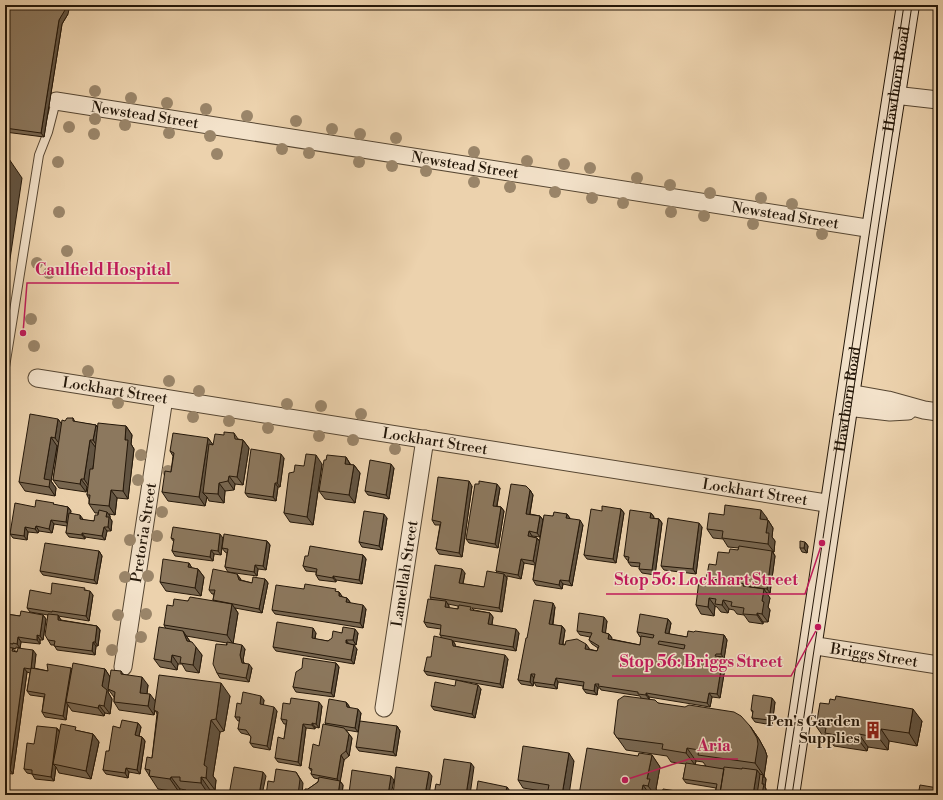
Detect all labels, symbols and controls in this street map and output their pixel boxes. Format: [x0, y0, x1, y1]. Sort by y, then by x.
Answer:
street label: Hawthorn Road [879, 25, 914, 133]
street label: Newstead Street [90, 97, 201, 133]
street label: Newstead Street [410, 147, 521, 183]
street label: Newstead Street [730, 197, 841, 233]
callout: Caulfield Hospital [27, 255, 179, 283]
text: Caulfield Hospital [35, 260, 172, 280]
street label: Hawthorn Road [830, 345, 865, 453]
street label: Lockhart Street [61, 373, 170, 408]
street label: Lockhart Street [381, 423, 490, 459]
street label: Lockhart Street [701, 474, 810, 510]
street label: Pretoria Street [126, 481, 161, 584]
street label: Lamellah Street [387, 518, 422, 628]
callout: Stop 56: Lockhart Street [606, 566, 805, 594]
text: Stop 56: Lockhart Street [614, 570, 798, 590]
street label: Briggs Street [828, 639, 920, 671]
callout: Stop 56: Briggs Street [612, 648, 791, 676]
text: Stop 56: Briggs Street [620, 652, 783, 672]
place label: Pen's Garden Supplies [766, 712, 861, 748]
building icon: Pen's Garden Supplies [863, 720, 883, 740]
callout: Aria [689, 731, 738, 759]
text: Aria [696, 736, 731, 756]

